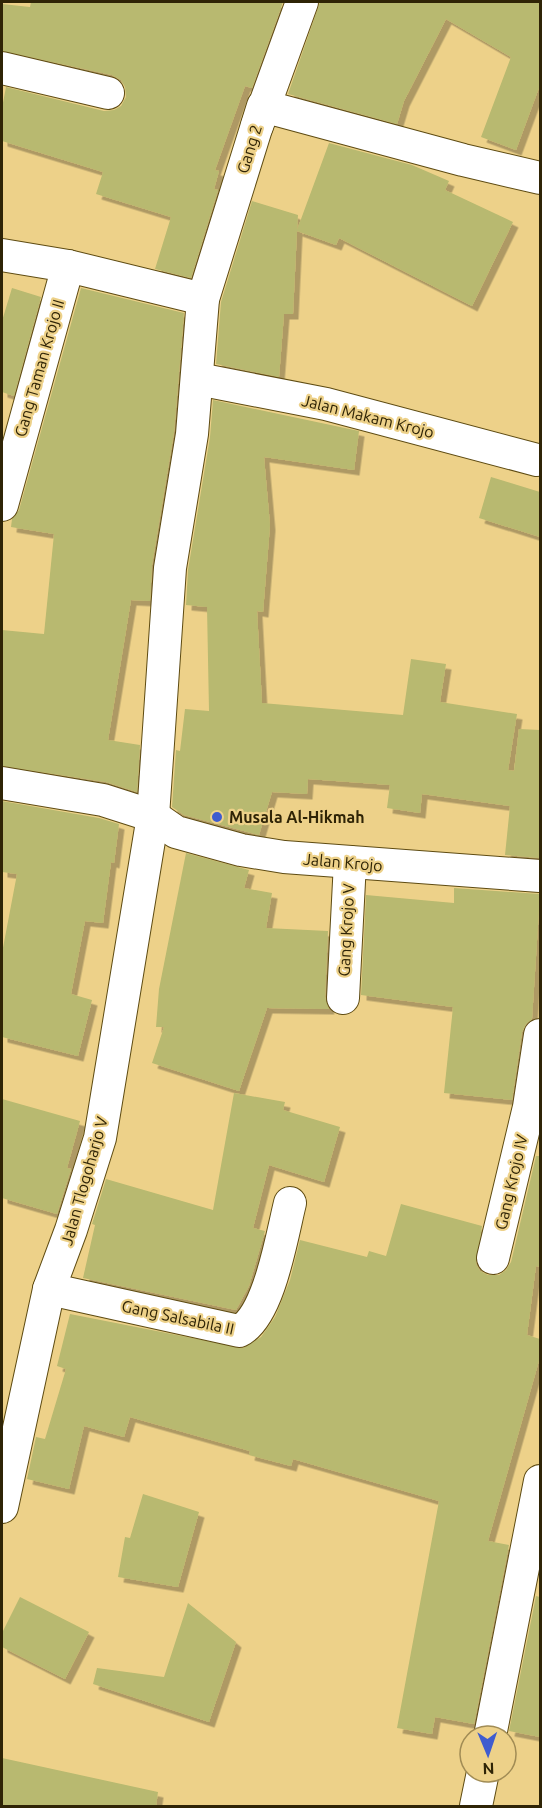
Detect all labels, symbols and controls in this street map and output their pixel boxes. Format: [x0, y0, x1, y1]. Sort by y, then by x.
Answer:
street label: Gang 2 [233, 123, 265, 175]
street label: Gang Taman Krojo II [11, 297, 67, 439]
street label: Jalan Makam Krojo [300, 391, 436, 441]
place label: Musala Al-Hikmah [229, 808, 365, 826]
marker: Musala Al-Hikmah [210, 810, 224, 824]
street label: Jalan Krojo [302, 850, 384, 874]
street label: Gang Krojo V [335, 883, 357, 977]
street label: Jalan Tlogoharjo V [57, 1115, 111, 1247]
street label: Gang Krojo IV [491, 1133, 531, 1231]
street label: Gang Salsabila II [120, 1296, 236, 1338]
north arrow [458, 1724, 518, 1784]
text: N [482, 1760, 495, 1778]

